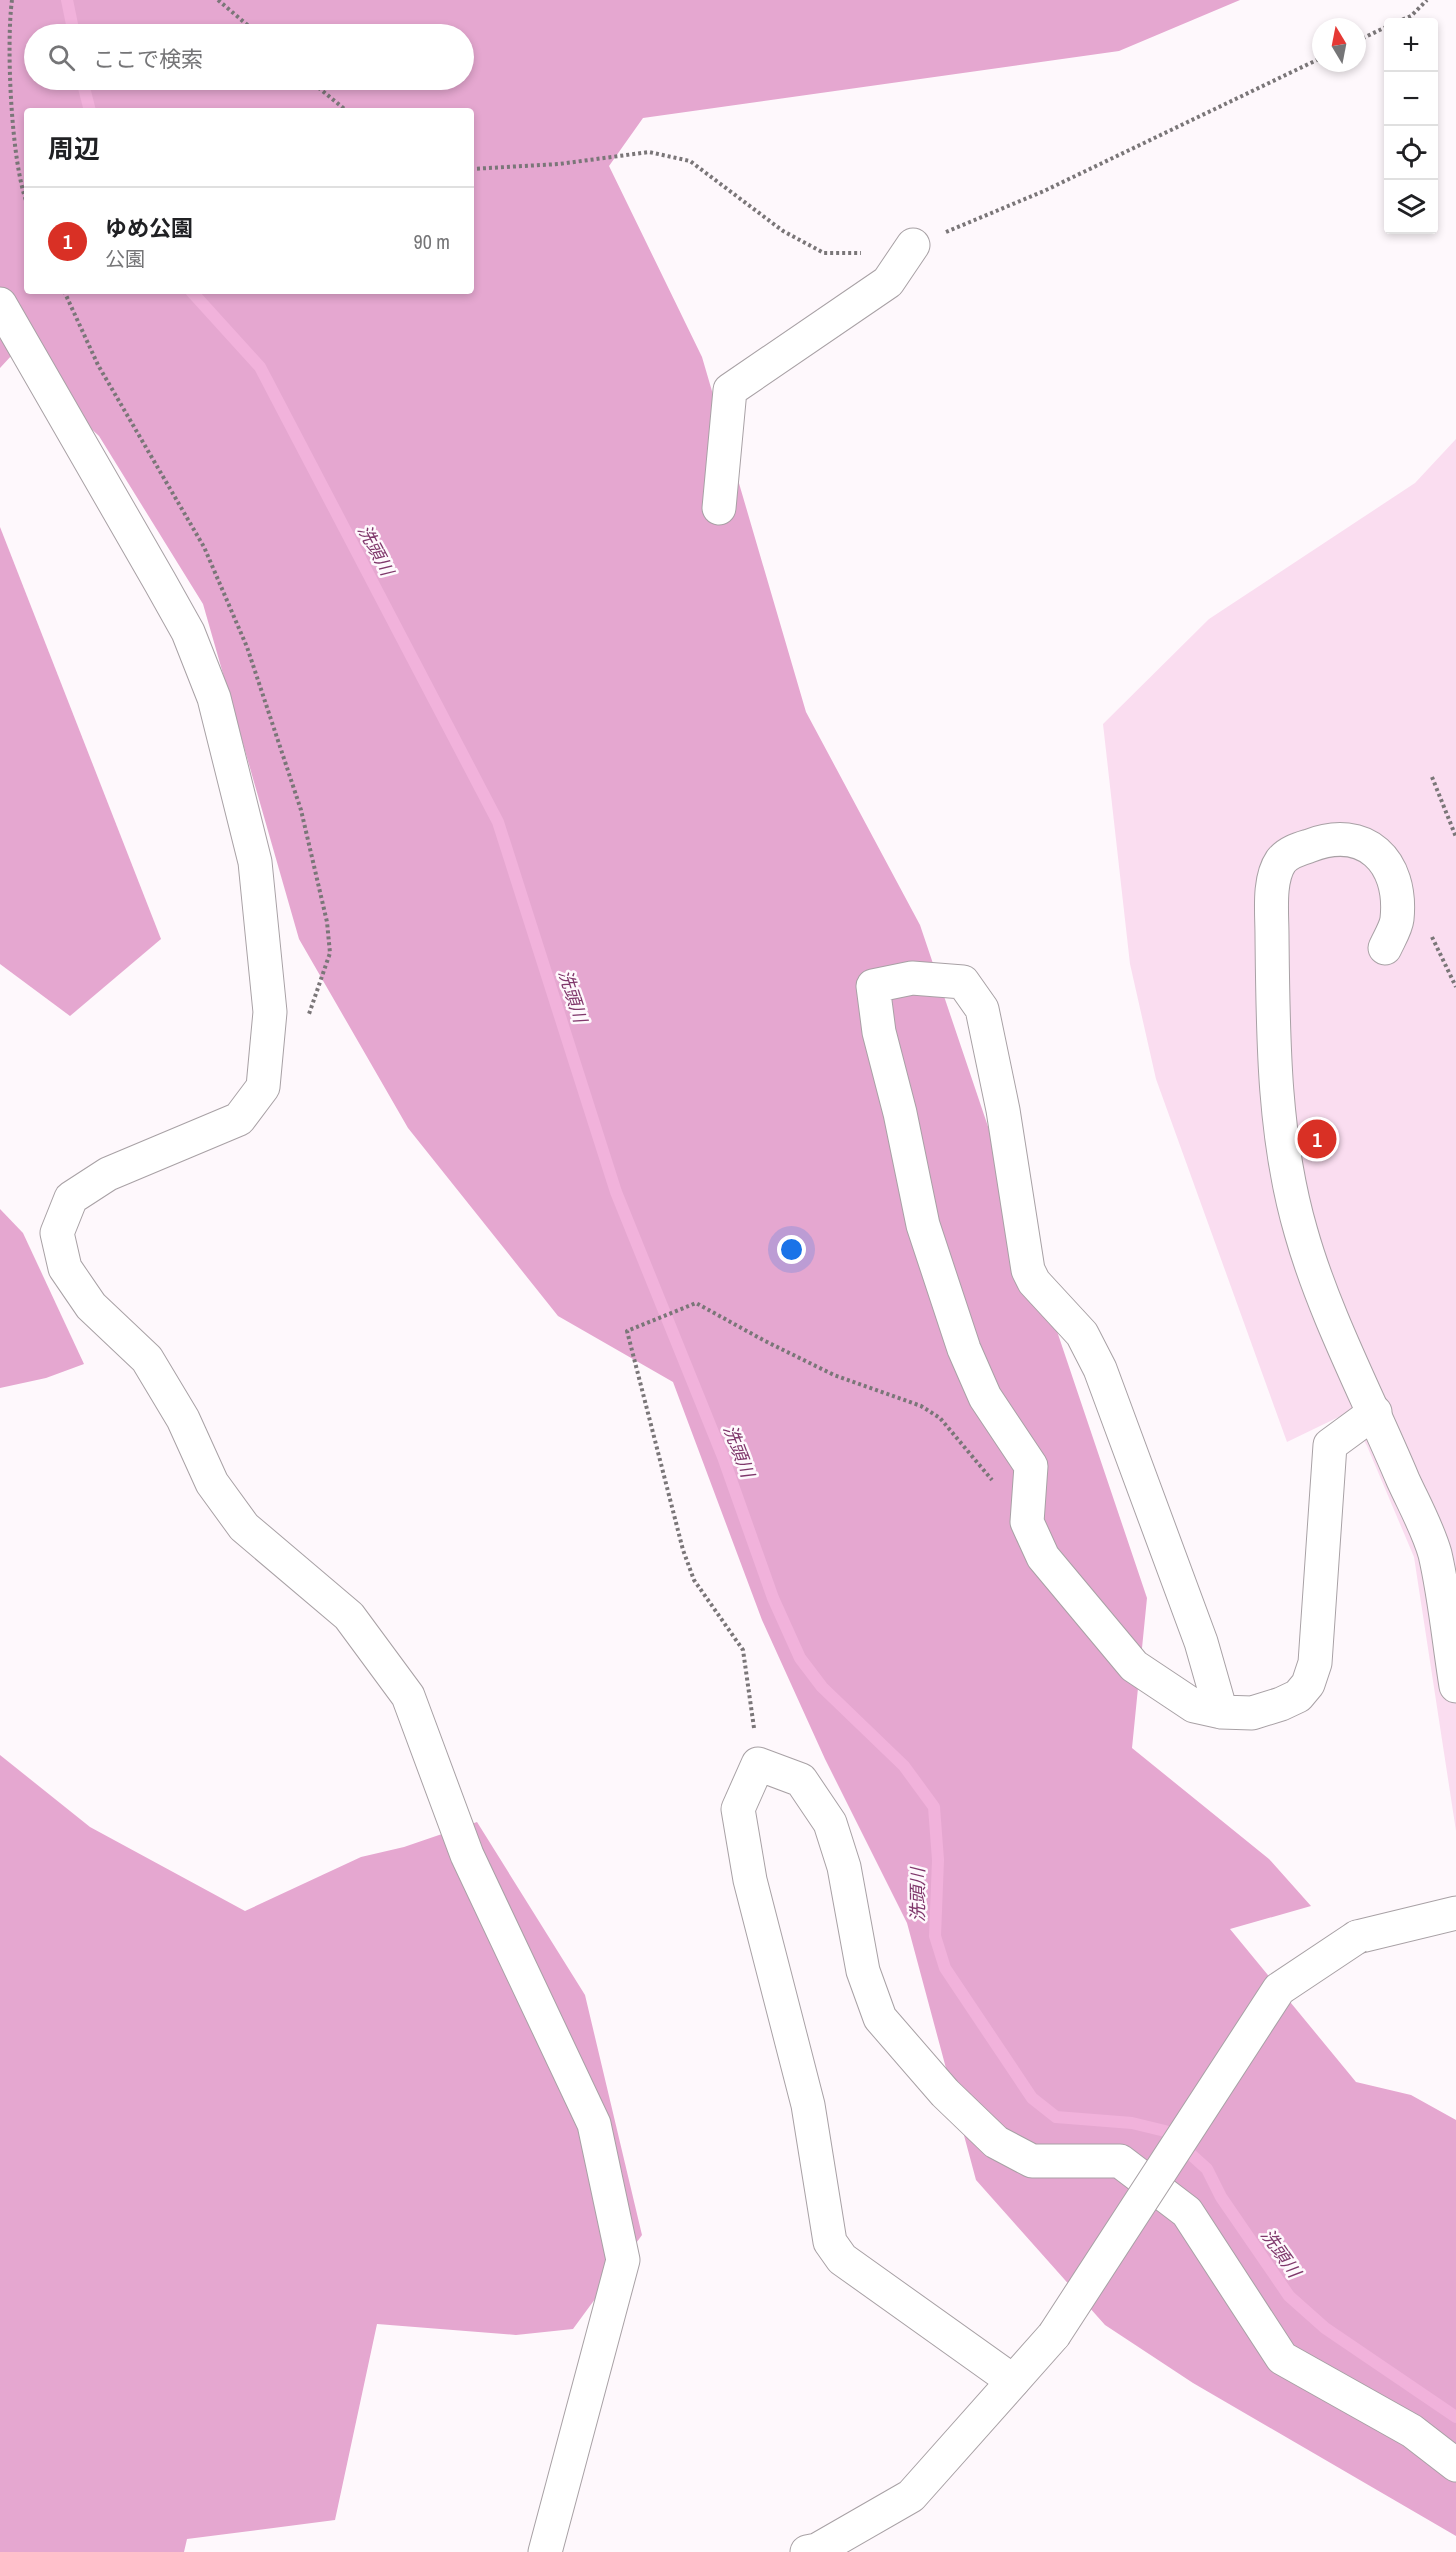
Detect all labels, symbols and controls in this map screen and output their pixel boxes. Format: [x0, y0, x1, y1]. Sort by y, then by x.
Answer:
north arrow [1312, 18, 1366, 72]
map controls [1384, 18, 1438, 234]
button: + [1384, 18, 1438, 72]
search box [24, 24, 474, 90]
icon: search [45, 41, 78, 74]
text: ここで検索 [93, 44, 203, 74]
button: − [1384, 72, 1438, 126]
button: locate [1384, 126, 1438, 180]
text: 周辺 [48, 131, 100, 166]
button: layers [1384, 180, 1438, 234]
text: ゆめ公園 [105, 213, 193, 243]
text: 1 [63, 228, 72, 255]
text: 90 m [414, 228, 450, 255]
text: 公園 [105, 245, 145, 272]
water label: 洗頭川 [352, 520, 401, 581]
water label: 洗頭川 [553, 966, 594, 1027]
pin: 1 [1298, 1116, 1336, 1162]
your location [777, 1235, 806, 1264]
water label: 洗頭川 [718, 1421, 761, 1483]
water label: 洗頭川 [905, 1866, 930, 1922]
water label: 洗頭川 [1255, 2224, 1308, 2284]

